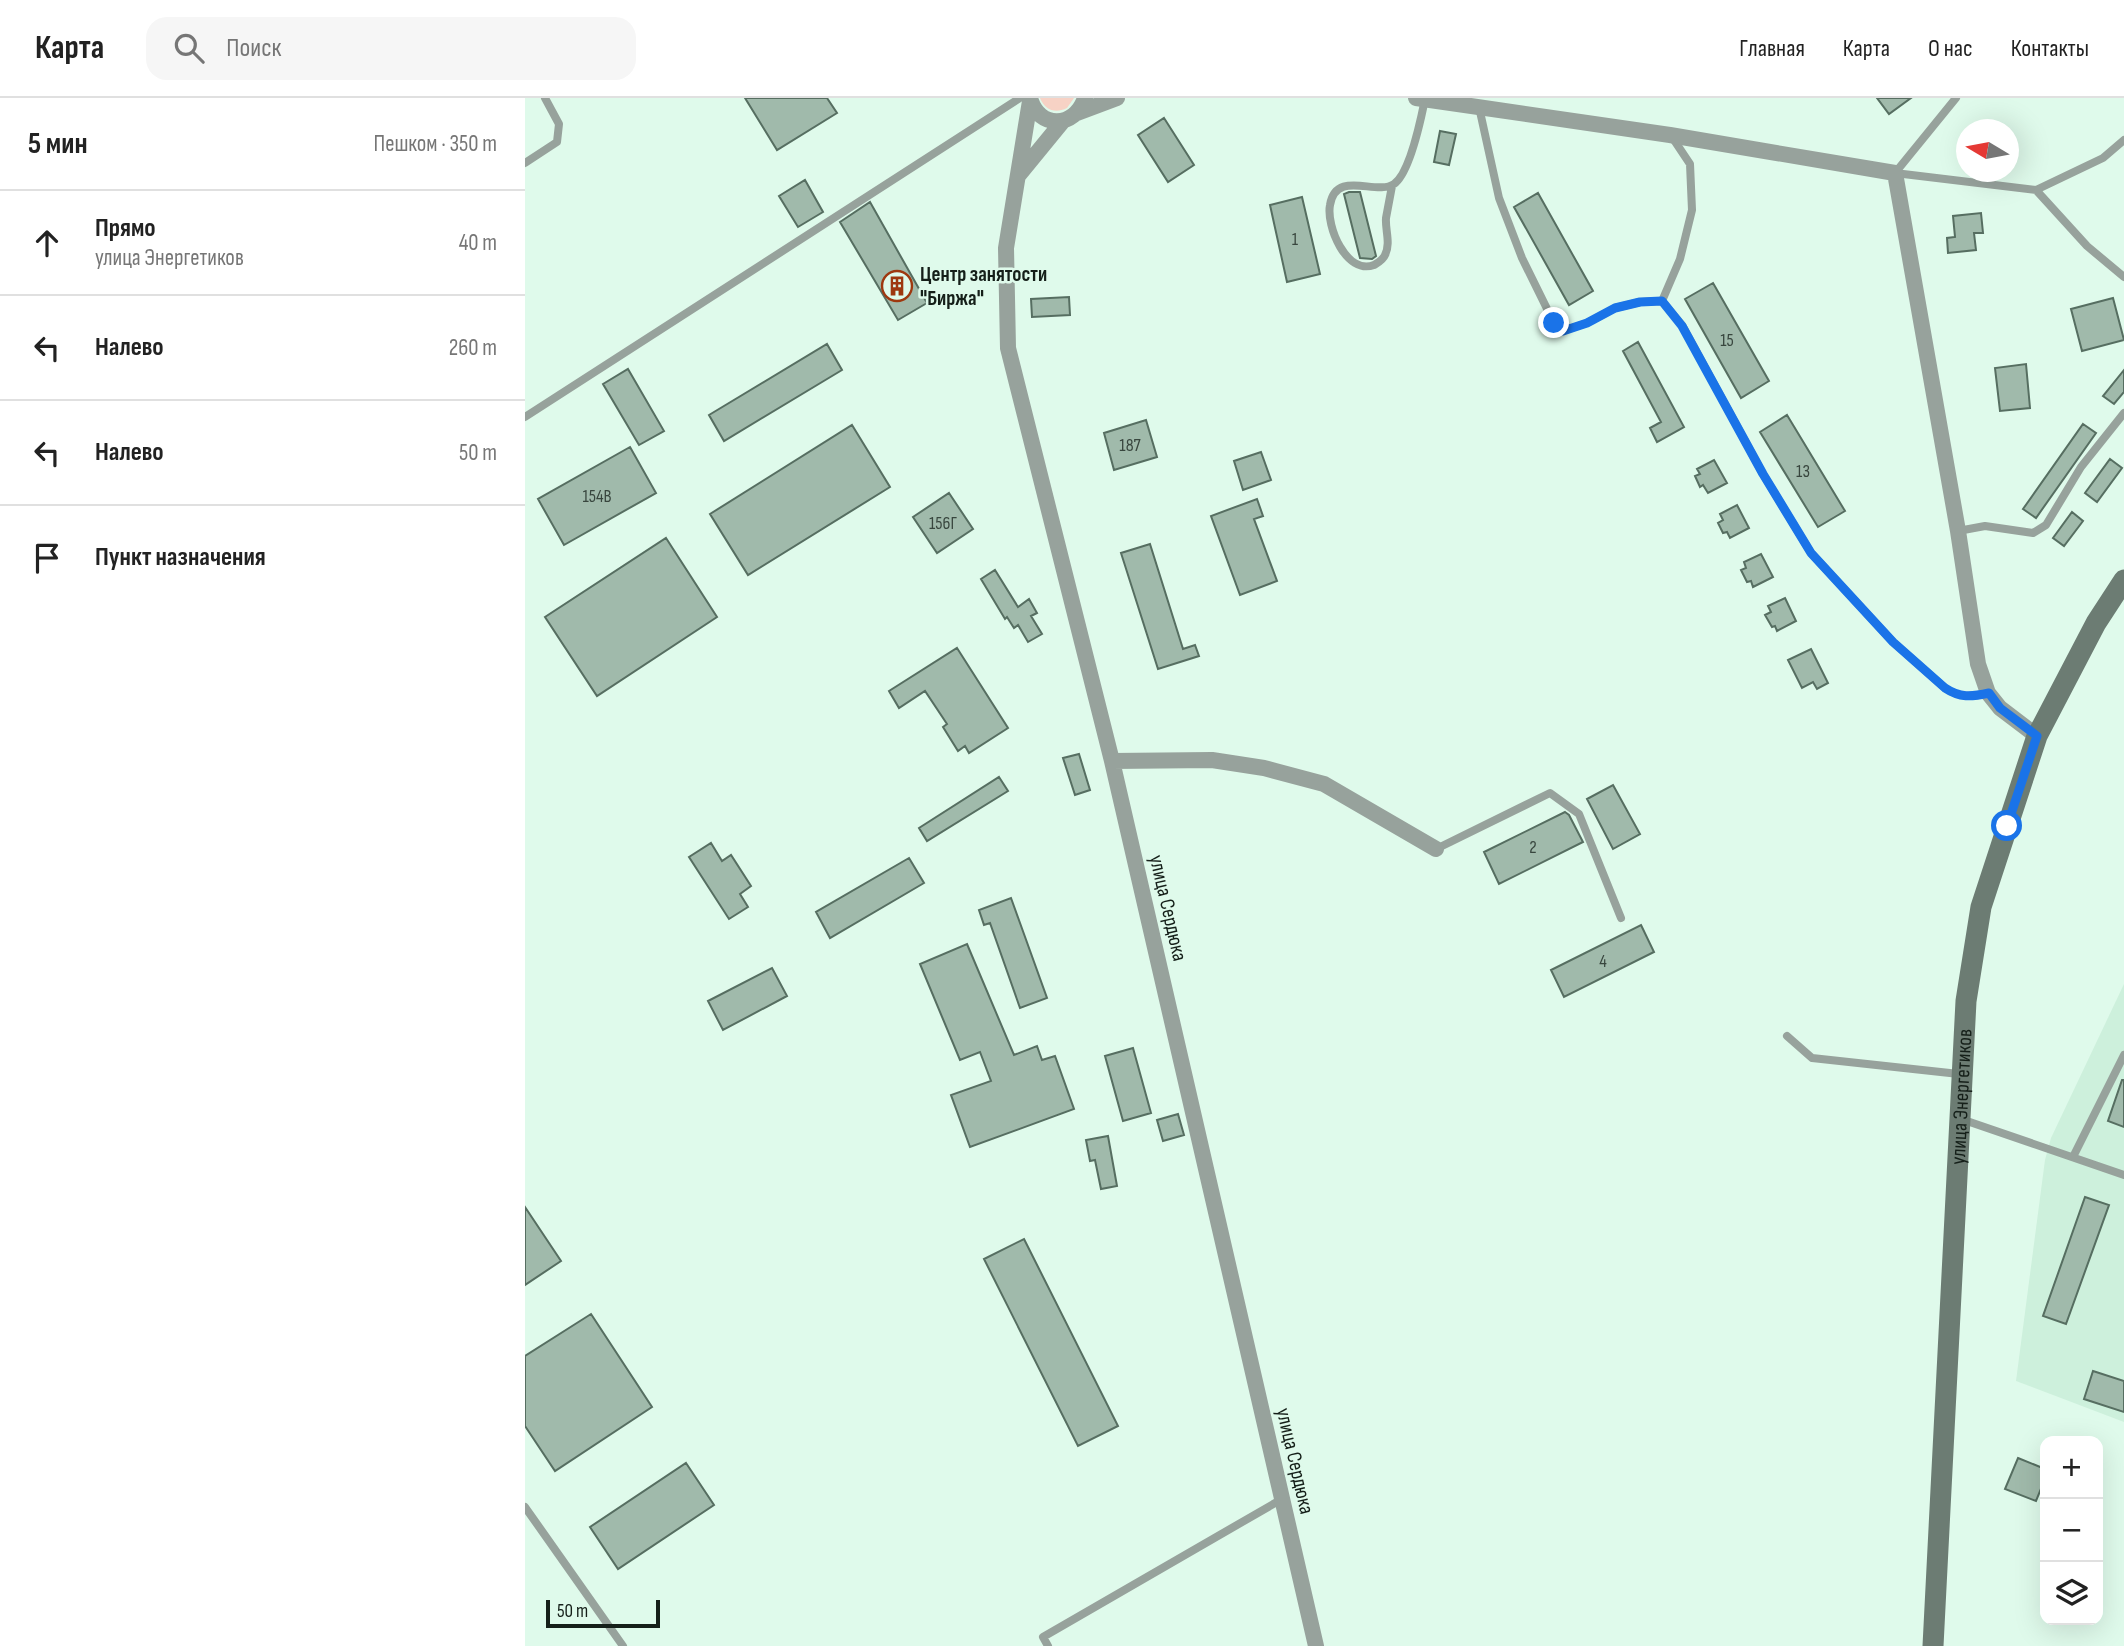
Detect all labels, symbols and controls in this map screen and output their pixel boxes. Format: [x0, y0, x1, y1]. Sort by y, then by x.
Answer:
search box [146, 17, 636, 80]
text: Карта [35, 28, 104, 68]
icon: search [170, 29, 208, 67]
text: Поиск [226, 33, 281, 64]
text: Главная [1739, 34, 1805, 63]
text: Карта [1843, 34, 1890, 63]
text: О нас [1928, 34, 1973, 63]
text: Контакты [2011, 34, 2089, 63]
north arrow [1956, 119, 2019, 182]
text: 5 мин [28, 126, 88, 162]
text: Пешком · 350 m [373, 130, 497, 158]
text: Прямо [95, 213, 156, 244]
icon: ahead [28, 224, 66, 262]
text: 40 m [459, 229, 497, 257]
house number: 1 [1292, 229, 1299, 250]
text: улица Энергетиков [95, 244, 244, 272]
place label: Центр занятости "Биржа" [920, 262, 1047, 311]
building icon: Центр занятости "Биржа" [880, 269, 914, 303]
route end [1538, 307, 1569, 338]
icon: left [28, 329, 66, 367]
house number: 15 [1720, 330, 1734, 351]
text: Налево [95, 332, 164, 363]
text: 260 m [449, 334, 497, 362]
icon: left [28, 434, 66, 472]
house number: 187 [1119, 435, 1141, 456]
text: Налево [95, 437, 164, 468]
text: 50 m [459, 439, 497, 467]
house number: 13 [1796, 461, 1810, 482]
house number: 154В [582, 486, 612, 507]
house number: 156Г [929, 513, 957, 534]
icon: arrive [28, 539, 66, 577]
text: Пункт назначения [95, 542, 266, 573]
route start [1991, 810, 2022, 841]
house number: 2 [1529, 837, 1537, 858]
street label: улица Сердюка [1144, 853, 1192, 963]
house number: 4 [1599, 951, 1607, 972]
street label: улица Энергетиков [1945, 1028, 1977, 1165]
street label: улица Сердюка [1271, 1406, 1319, 1516]
map controls [2040, 1436, 2103, 1625]
button: + [2040, 1436, 2103, 1499]
button: − [2040, 1499, 2103, 1562]
button: layers [2040, 1562, 2103, 1625]
scale bar [546, 1597, 660, 1629]
text: 50 m [557, 1600, 588, 1623]

